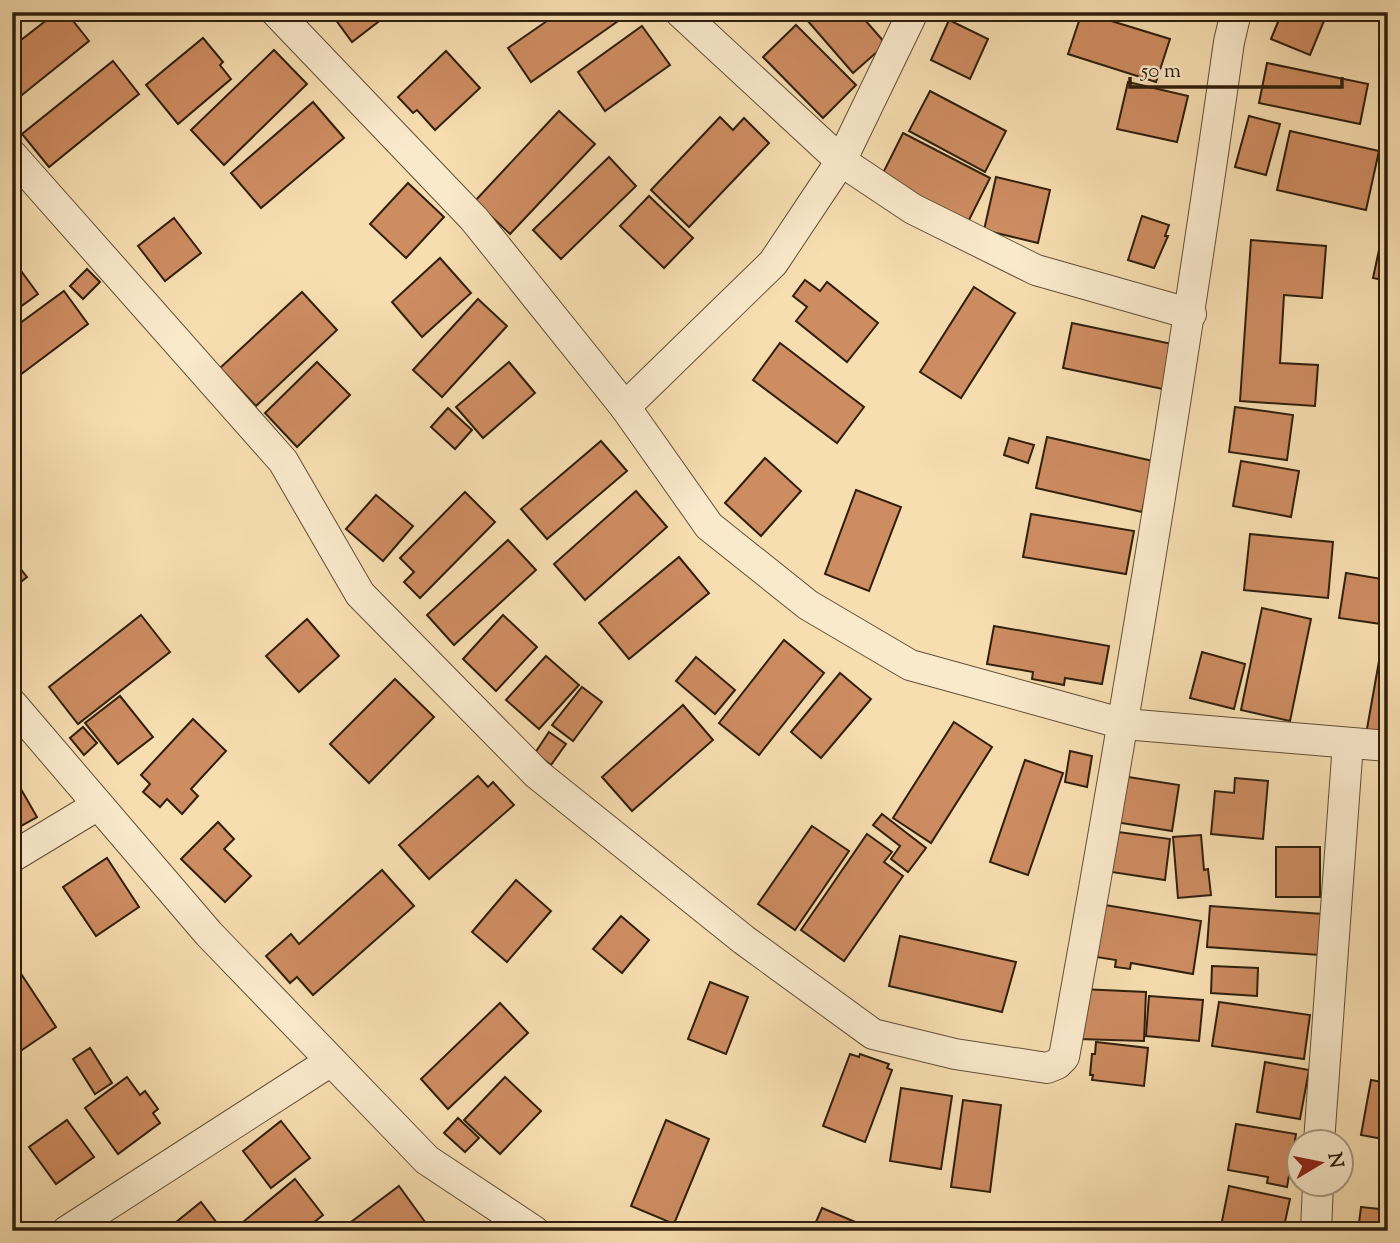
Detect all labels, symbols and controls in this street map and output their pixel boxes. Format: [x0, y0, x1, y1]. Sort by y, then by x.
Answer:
scale bar [1130, 46, 1342, 90]
text: 50 m [1140, 57, 1181, 87]
north arrow [1284, 1128, 1354, 1198]
text: N [1320, 1151, 1349, 1170]

